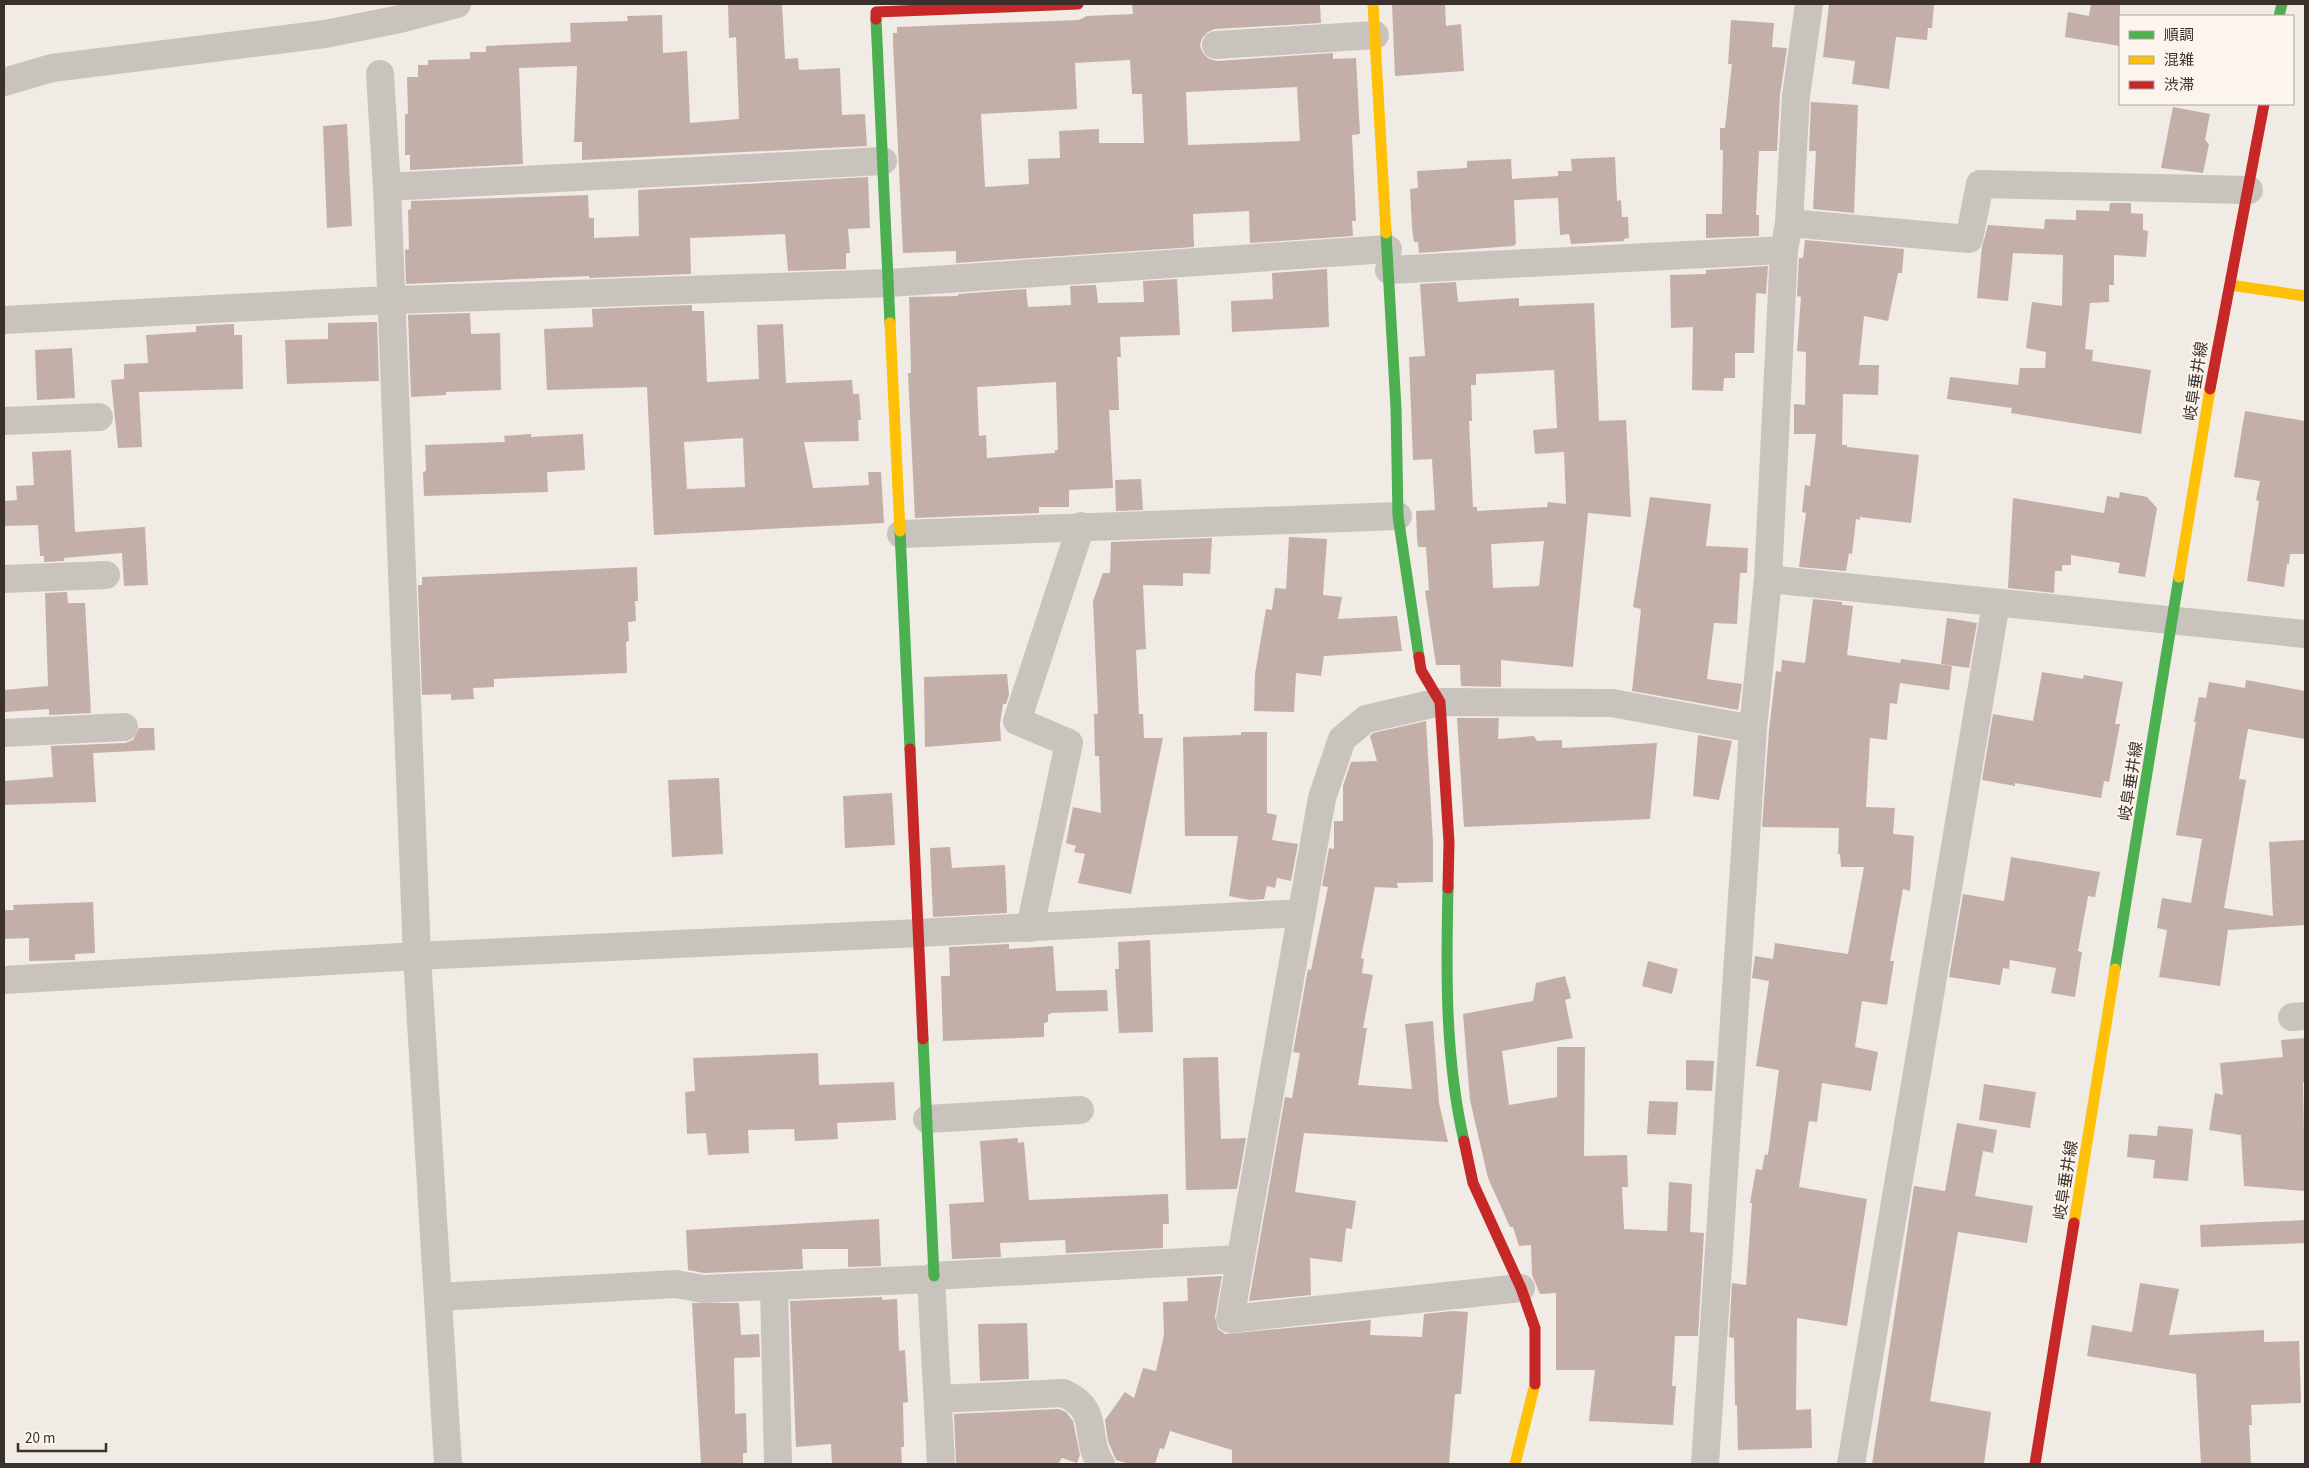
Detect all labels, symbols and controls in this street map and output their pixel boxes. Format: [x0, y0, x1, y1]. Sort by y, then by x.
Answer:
legend [2119, 15, 2294, 105]
text: 順調 [2164, 25, 2194, 46]
text: 混雑 [2164, 50, 2194, 71]
text: 渋滞 [2164, 75, 2194, 96]
street label: 岐阜垂井線 [2179, 340, 2213, 422]
street label: 岐阜垂井線 [2114, 740, 2148, 822]
street label: 岐阜垂井線 [2049, 1139, 2083, 1221]
scale bar [18, 1420, 105, 1452]
text: 20 m [25, 1428, 55, 1449]

